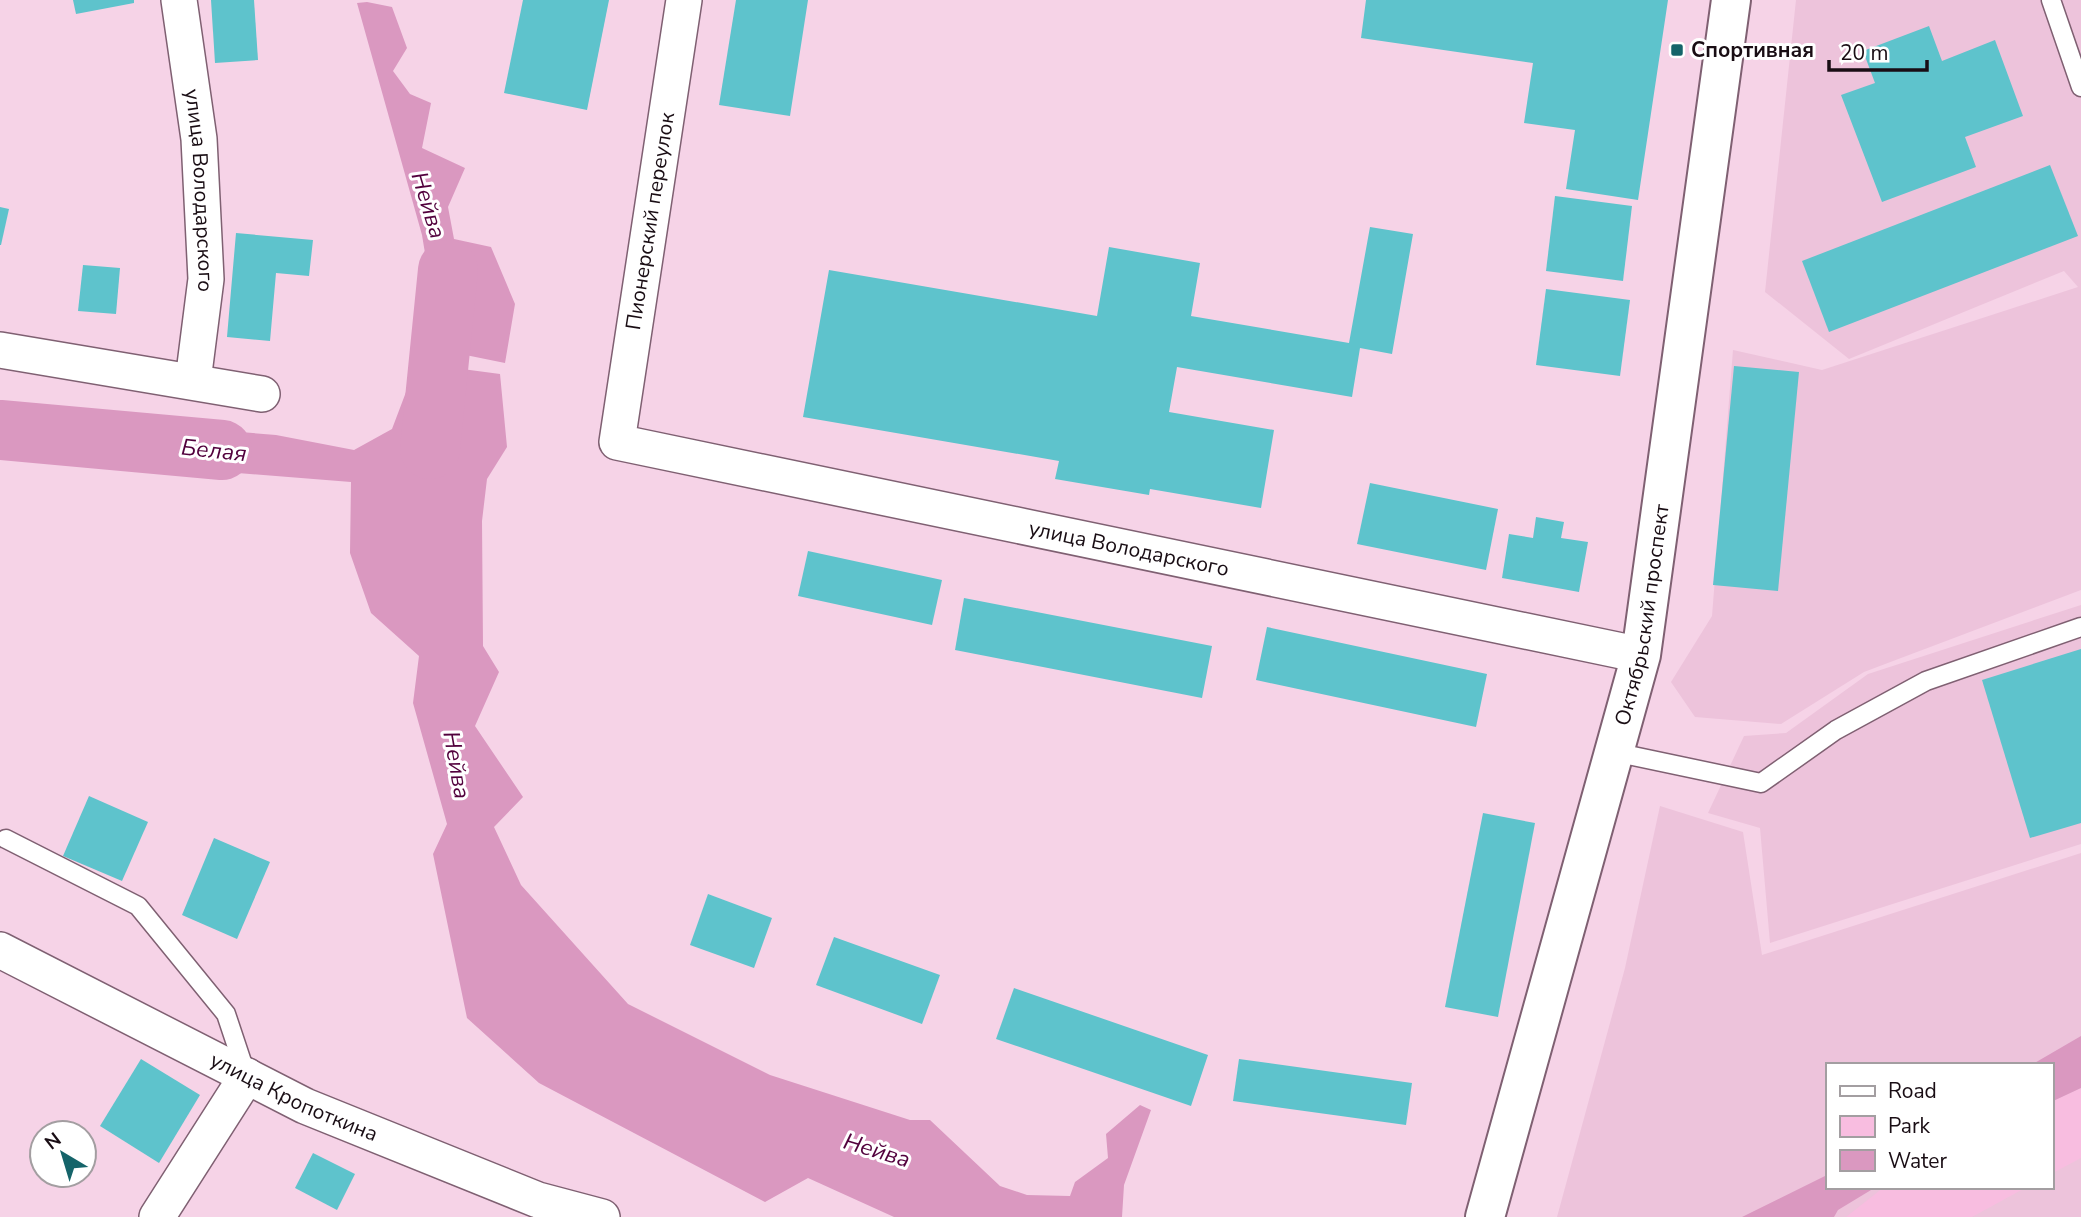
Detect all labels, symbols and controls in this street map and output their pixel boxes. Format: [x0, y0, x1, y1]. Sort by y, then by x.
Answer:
scale bar [1829, 28, 1927, 72]
place label: Спортивная [1691, 36, 1814, 64]
text: 20 m [1840, 39, 1889, 67]
marker: Спортивная [1669, 42, 1685, 58]
street label: улица Володарского [178, 87, 220, 294]
street label: Пионерский переулок [619, 109, 681, 332]
water label: Нейва [404, 168, 453, 242]
water label: Белая [180, 432, 248, 469]
street label: Октябрьский проспект [1608, 502, 1676, 729]
street label: улица Володарского [1026, 514, 1232, 583]
water label: Нейва [435, 729, 478, 801]
street label: улица Кропоткина [205, 1046, 382, 1148]
legend [1826, 1063, 2053, 1189]
text: Road [1888, 1077, 1937, 1105]
text: Park [1888, 1112, 1930, 1140]
north arrow [28, 1119, 98, 1189]
water label: Нейва [840, 1126, 914, 1175]
text: N [40, 1127, 67, 1156]
text: Water [1888, 1147, 1947, 1175]

